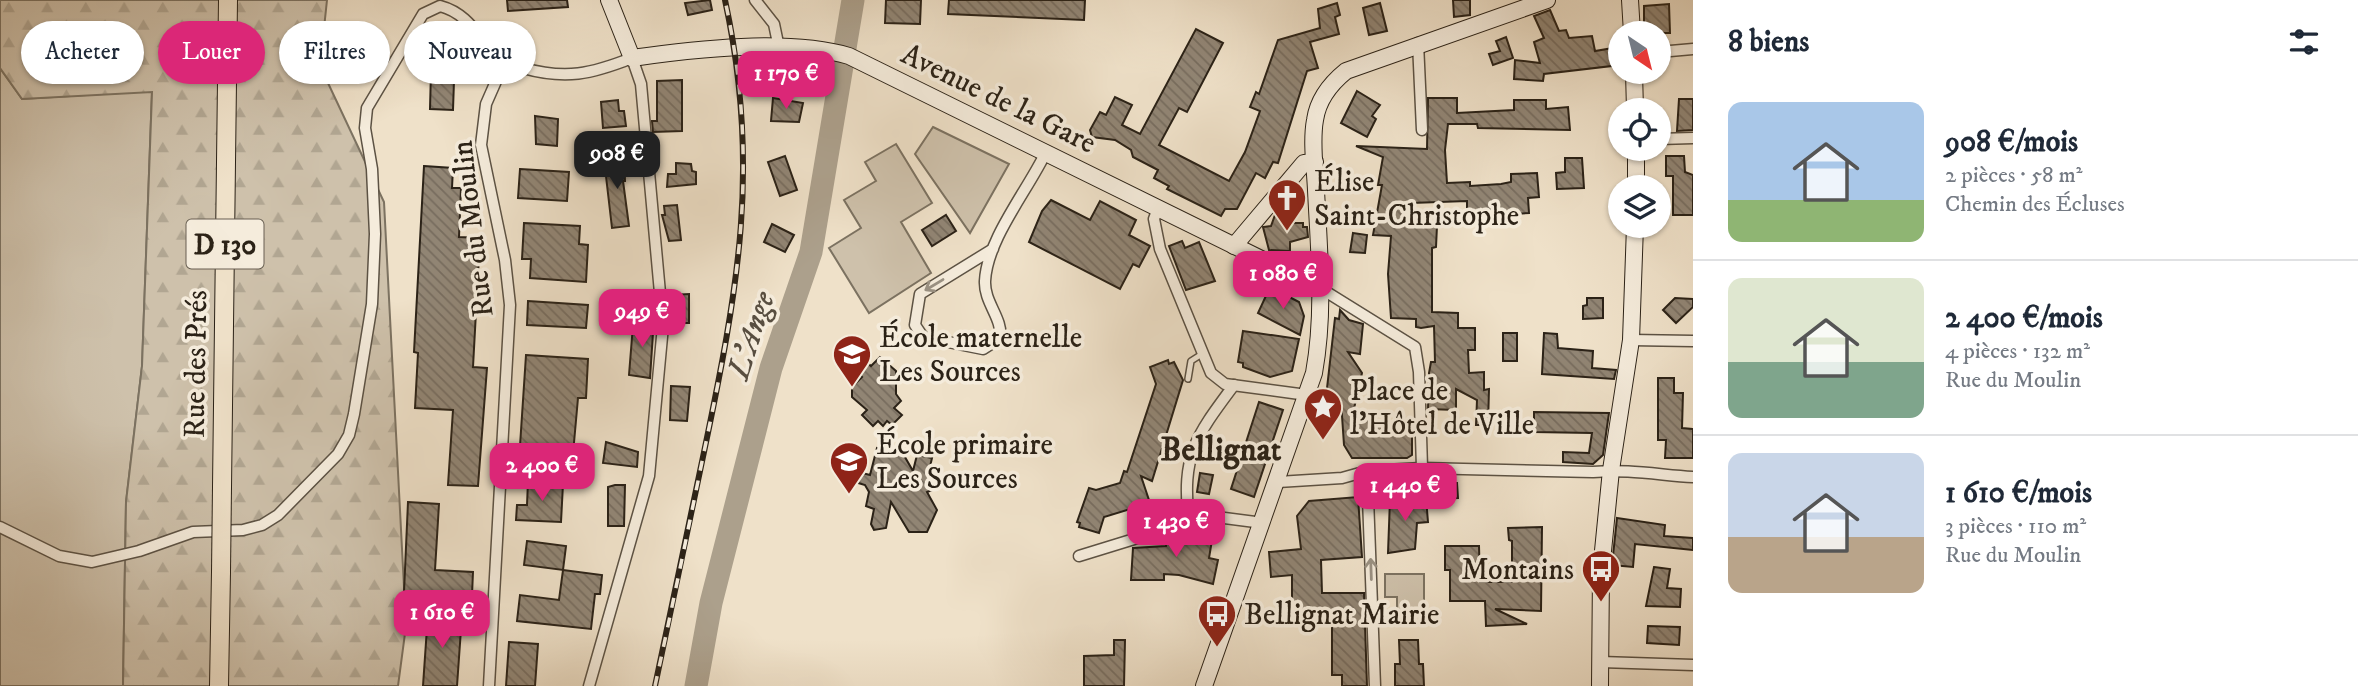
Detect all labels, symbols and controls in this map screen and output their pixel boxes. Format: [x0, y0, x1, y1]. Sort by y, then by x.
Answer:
chip: Acheter [21, 21, 144, 84]
chip: Louer [158, 21, 265, 84]
chip: Filtres [279, 21, 390, 84]
chip: Nouveau [404, 21, 536, 84]
north arrow [1608, 21, 1671, 84]
map controls [1608, 21, 1671, 238]
icon: filters [2285, 23, 2323, 61]
text: 8 biens [1728, 24, 1809, 61]
street label: Avenue de la Gare [895, 36, 1102, 162]
pin: 1 170 € [721, 52, 851, 111]
text: 1 170 € [754, 59, 818, 88]
button: locate [1608, 98, 1671, 161]
text: 908 €/mois [1945, 124, 2078, 161]
icon: home [1784, 130, 1868, 214]
pin: 908 € [568, 132, 666, 191]
street label: Rue du Moulin [444, 138, 503, 319]
text: 908 € [590, 139, 644, 168]
text: 2 pièces · 58 m² [1945, 161, 2083, 190]
place label: Élise Saint-Christophe [1314, 163, 1519, 235]
button: layers [1608, 175, 1671, 238]
church icon: Élise Saint-Christophe [1266, 177, 1308, 232]
text: Chemin des Écluses [1945, 190, 2125, 219]
road number: D 130 [187, 219, 264, 268]
pin: 1 080 € [1218, 252, 1348, 311]
text: 1 080 € [1249, 259, 1317, 288]
one-way arrow [925, 278, 945, 292]
water label: L'Ange [718, 286, 785, 386]
street label: Rue des Prés [177, 290, 216, 438]
pin: 949 € [593, 290, 691, 349]
text: 949 € [615, 297, 669, 326]
text: 2 400 €/mois [1945, 300, 2103, 337]
icon: home [1784, 306, 1868, 390]
place label: École maternelle Les Sources [879, 319, 1082, 391]
school or university icon: École maternelle Les Sources [831, 333, 873, 388]
text: 4 pièces · 132 m² [1945, 337, 2090, 366]
text: Rue du Moulin [1945, 366, 2081, 395]
place label: Place de l'Hôtel de Ville [1350, 373, 1534, 444]
place icon: Place de l'Hôtel de Ville [1302, 386, 1344, 441]
place label: École primaire Les Sources [876, 426, 1053, 498]
district label: Bellignat [1161, 430, 1282, 471]
school or university icon: École primaire Les Sources [828, 440, 870, 495]
pin: 2 400 € [477, 444, 607, 503]
text: 2 400 € [506, 451, 578, 480]
pin: 1 440 € [1340, 463, 1470, 523]
text: 1 440 € [1370, 471, 1440, 500]
text: 1 610 €/mois [1945, 475, 2092, 512]
icon: home [1784, 481, 1868, 565]
pin: 1 430 € [1111, 500, 1241, 559]
text: 1 430 € [1143, 507, 1209, 536]
text: 3 pièces · 110 m² [1945, 512, 2086, 541]
text: Rue du Moulin [1945, 541, 2081, 570]
bus stop icon: Montains [1580, 548, 1622, 603]
place label: Montains [1461, 552, 1574, 589]
one-way arrow [1364, 558, 1377, 581]
pin: 1 610 € [377, 590, 507, 650]
bus stop icon: Bellignat Mairie [1196, 593, 1238, 648]
place label: Bellignat Mairie [1244, 597, 1439, 634]
text: 1 610 € [410, 598, 474, 627]

